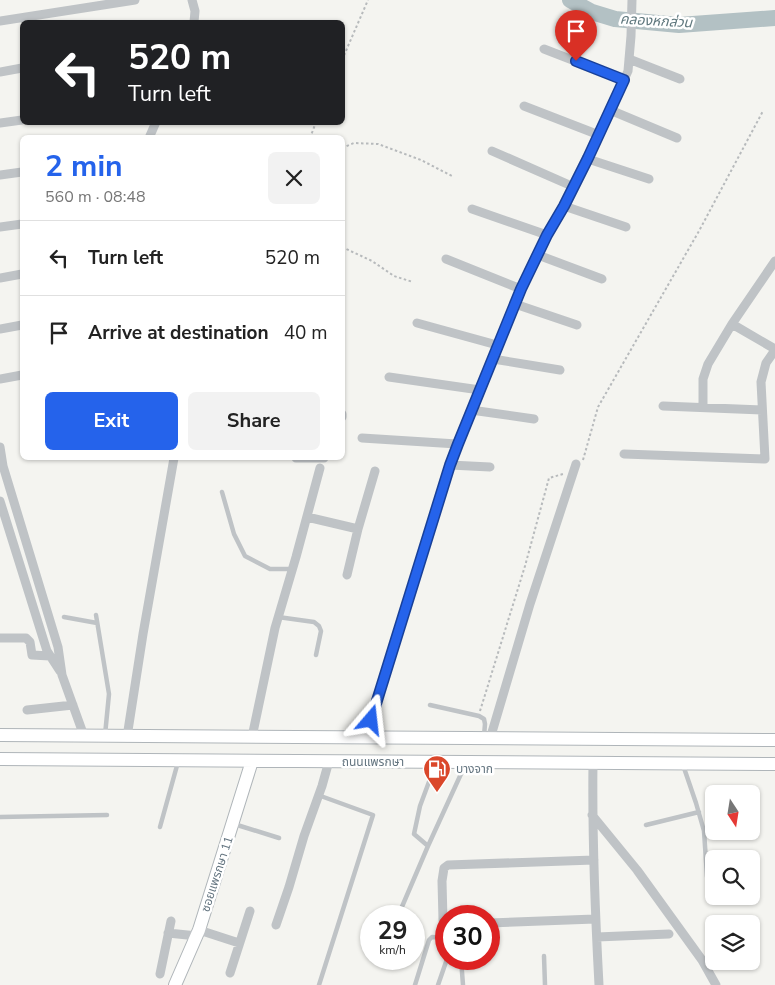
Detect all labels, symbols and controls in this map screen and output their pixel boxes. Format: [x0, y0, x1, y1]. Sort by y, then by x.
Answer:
pin [555, 10, 597, 61]
water label: คลองหกส่วน [619, 10, 694, 32]
icon: arrive [562, 17, 590, 45]
text: 520 m [128, 34, 231, 81]
icon: left [45, 40, 110, 105]
text: Turn left [128, 79, 211, 109]
text: 2 min [45, 146, 123, 187]
button: close [268, 152, 320, 204]
text: 560 m · 08:48 [45, 186, 146, 208]
icon: left [45, 244, 73, 272]
text: Turn left [88, 245, 163, 271]
text: 520 m [265, 245, 320, 271]
icon: arrive [45, 319, 73, 347]
text: Arrive at destination [88, 320, 269, 346]
text: 40 m [284, 320, 328, 346]
button: Exit [45, 392, 178, 450]
button: Share [188, 392, 320, 450]
position arrow [344, 693, 396, 745]
street label: ถนนแพรกษา [342, 754, 404, 770]
fuel station icon: บางจาก [422, 754, 452, 793]
place label: บางจาก [456, 761, 493, 777]
north arrow [705, 785, 760, 840]
map controls [705, 785, 760, 970]
street label: ซอยแพรกษา 11 [197, 834, 237, 914]
button: search [705, 850, 760, 905]
speed limit sign: 30 [435, 905, 500, 970]
text: 29 [377, 914, 408, 948]
button: layers [705, 915, 760, 970]
text: km/h [379, 942, 406, 958]

